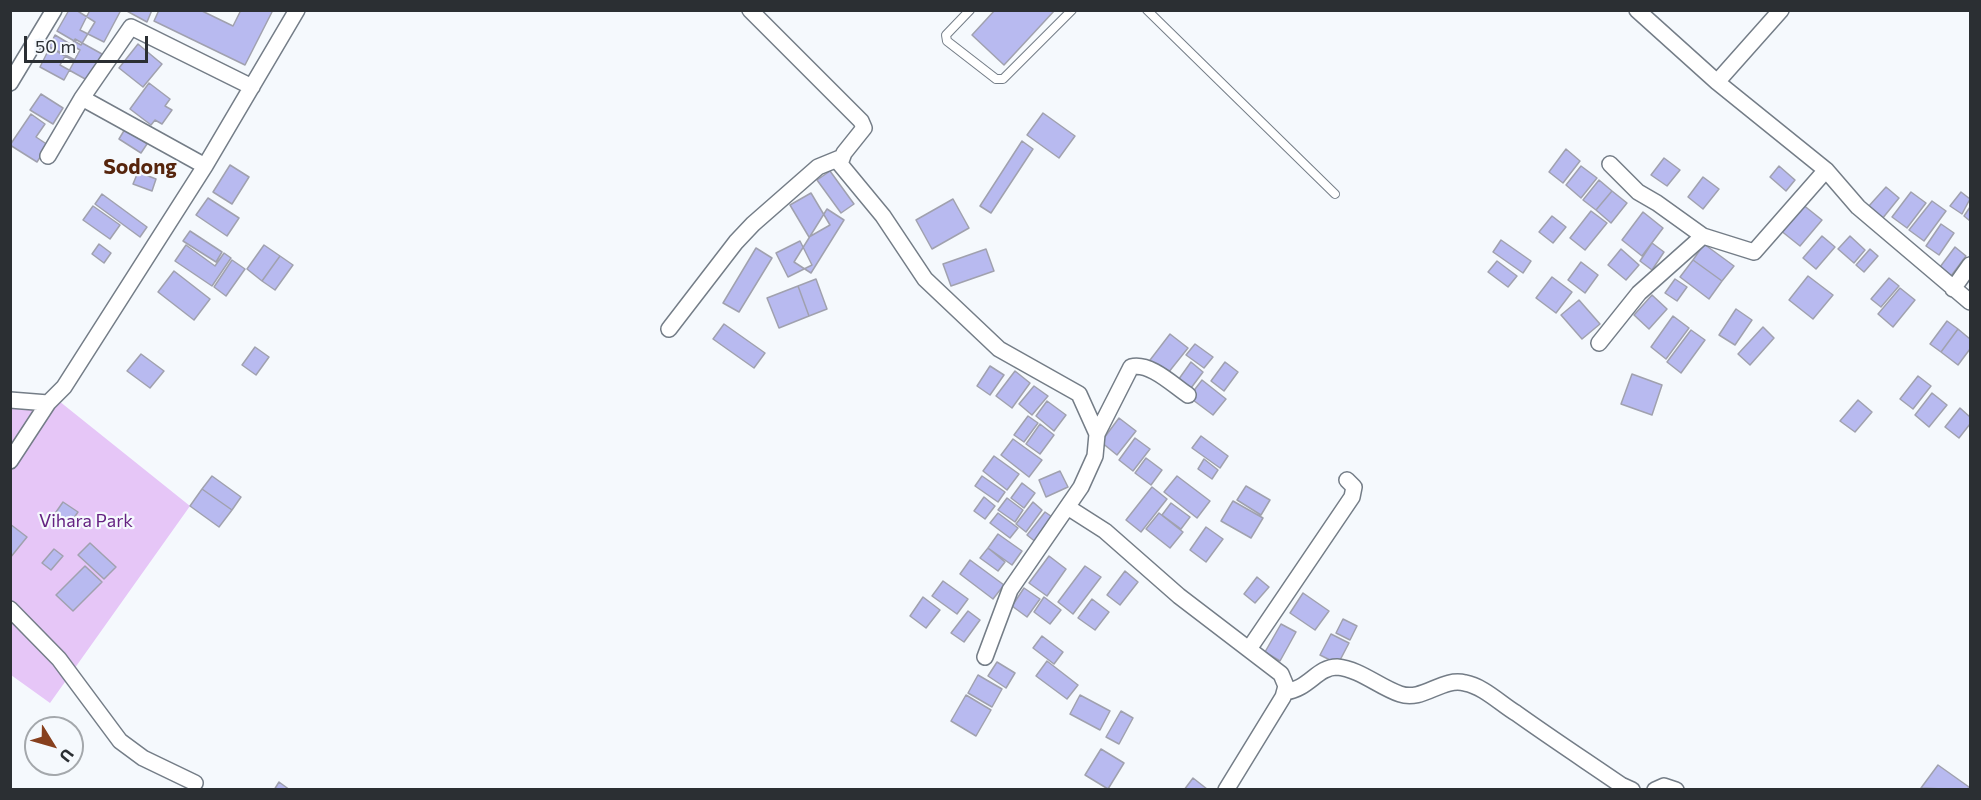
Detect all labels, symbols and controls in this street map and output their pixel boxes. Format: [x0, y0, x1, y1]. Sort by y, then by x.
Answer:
scale bar [27, 24, 152, 62]
text: 50 m [35, 35, 76, 57]
district label: Sodong [103, 154, 177, 180]
park label: Vihara Park [39, 510, 133, 532]
north arrow [24, 716, 84, 776]
text: U [56, 746, 78, 766]

